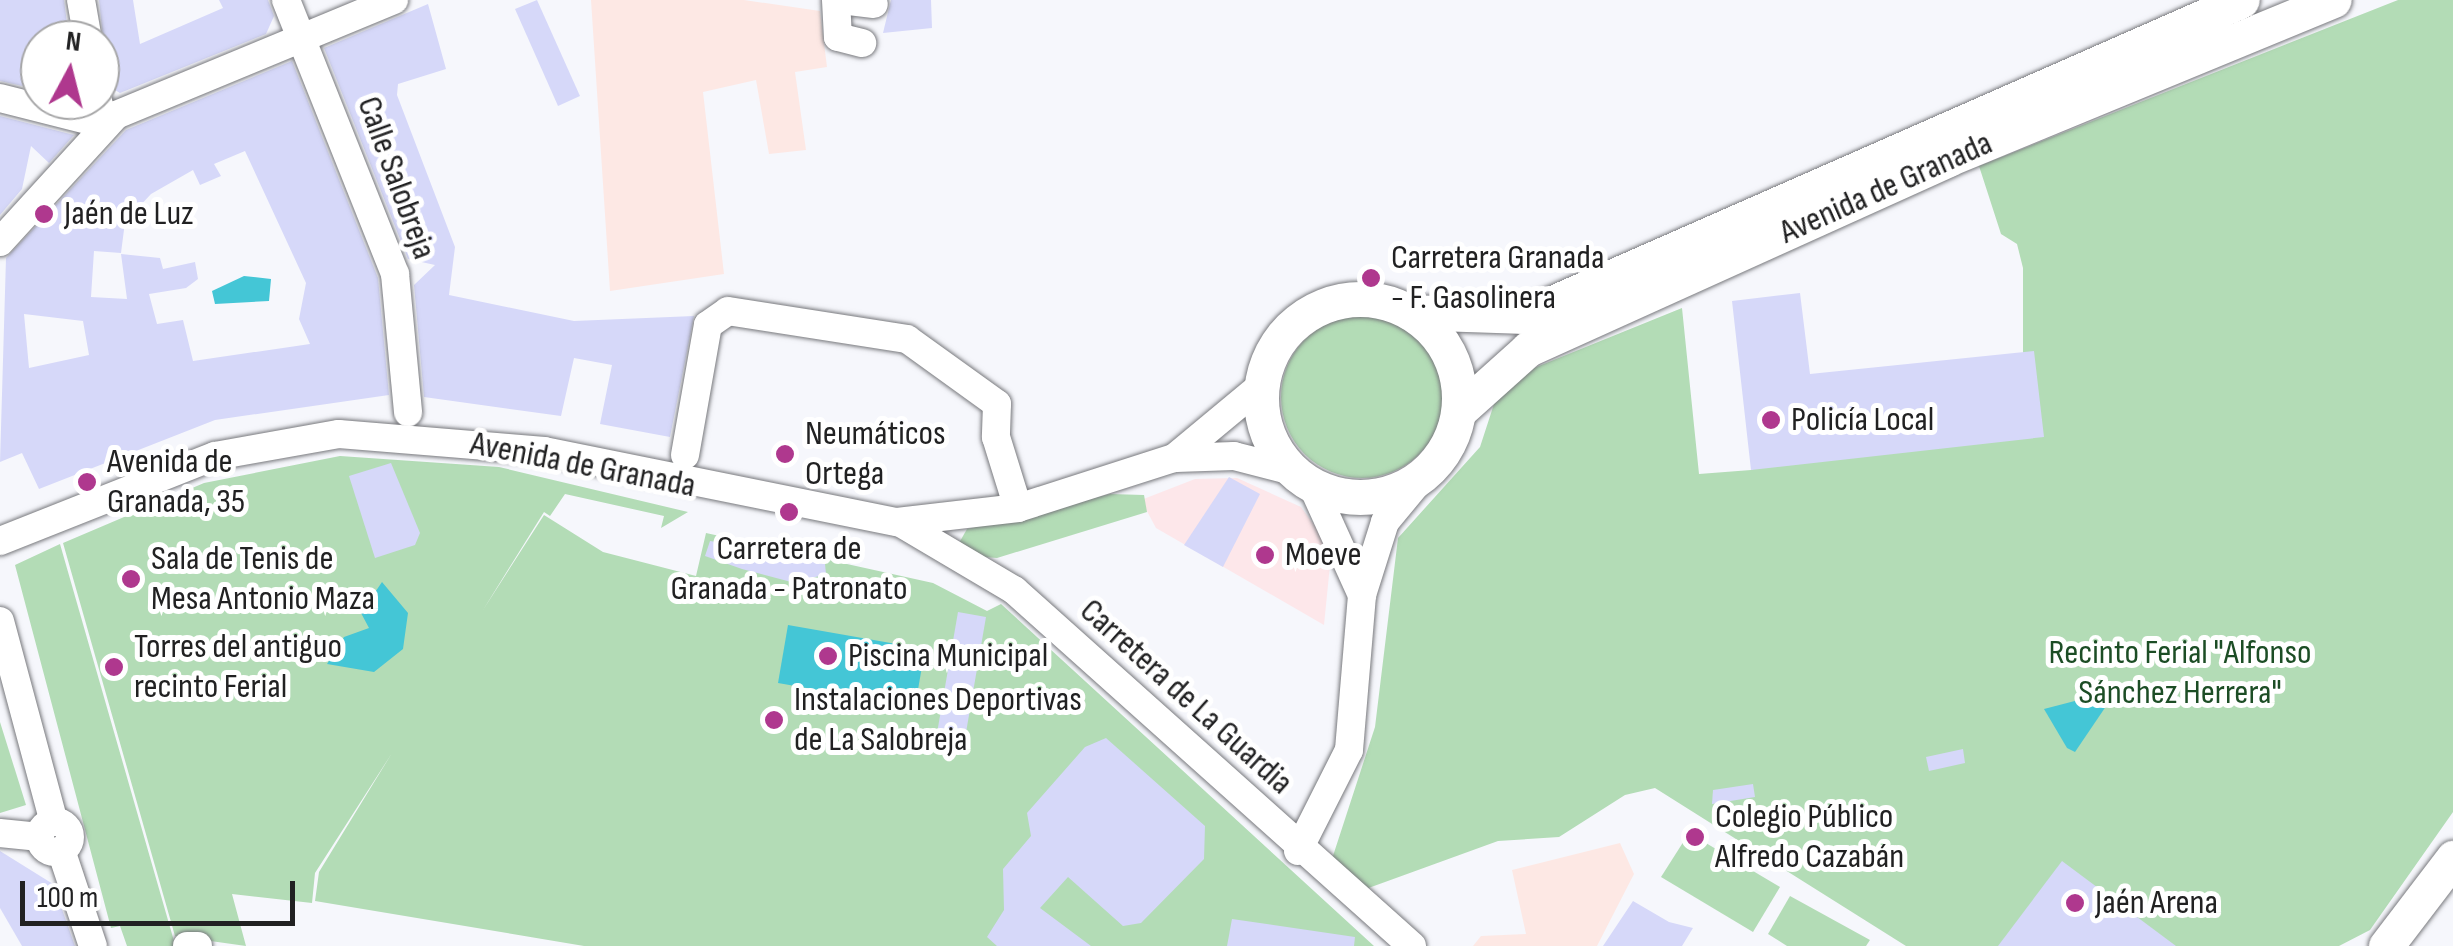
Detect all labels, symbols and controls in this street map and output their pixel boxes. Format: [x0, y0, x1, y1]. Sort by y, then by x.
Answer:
north arrow [20, 20, 120, 120]
text: N [64, 24, 83, 59]
street label: Calle Salobreja [347, 91, 445, 265]
street label: Avenida de Granada [1773, 122, 1999, 254]
place label: Jaén de Luz [64, 193, 194, 235]
marker: Jaén de Luz [33, 203, 55, 225]
place label: Carretera Granada - F. Gasolinera [1391, 237, 1604, 319]
marker: Carretera Granada - F. Gasolinera [1360, 267, 1382, 289]
place label: Policía Local [1791, 399, 1934, 441]
marker: Policía Local [1760, 409, 1782, 431]
place label: Neumáticos Ortega [805, 413, 946, 495]
street label: Avenida de Granada [467, 423, 699, 507]
place label: Avenida de Granada, 35 [107, 441, 245, 523]
marker: Neumáticos Ortega [774, 443, 796, 465]
marker: Avenida de Granada, 35 [76, 471, 98, 493]
marker: Carretera de Granada - Patronato [778, 501, 800, 523]
place label: Carretera de Granada - Patronato [671, 528, 907, 610]
place label: Moeve [1285, 534, 1361, 576]
place label: Sala de Tenis de Mesa Antonio Maza [151, 538, 375, 620]
marker: Moeve [1254, 544, 1276, 566]
marker: Sala de Tenis de Mesa Antonio Maza [120, 568, 142, 590]
street label: Carretera de La Guardia [1071, 590, 1301, 804]
place label: Torres del antiguo recinto Ferial [134, 626, 342, 708]
park label: Recinto Ferial "Alfonso Sánchez Herrera" [2048, 632, 2312, 714]
place label: Piscina Municipal [848, 635, 1048, 677]
marker: Piscina Municipal [817, 645, 839, 667]
marker: Torres del antiguo recinto Ferial [103, 656, 125, 678]
place label: Instalaciones Deportivas de La Salobreja [794, 679, 1082, 761]
marker: Instalaciones Deportivas de La Salobreja [763, 709, 785, 731]
place label: Colegio Público Alfredo Cazabán [1715, 796, 1904, 878]
marker: Colegio Público Alfredo Cazabán [1684, 826, 1706, 848]
scale bar [25, 861, 300, 923]
text: 100 m [37, 880, 98, 916]
place label: Jaén Arena [2095, 882, 2218, 924]
marker: Jaén Arena [2064, 892, 2086, 914]

